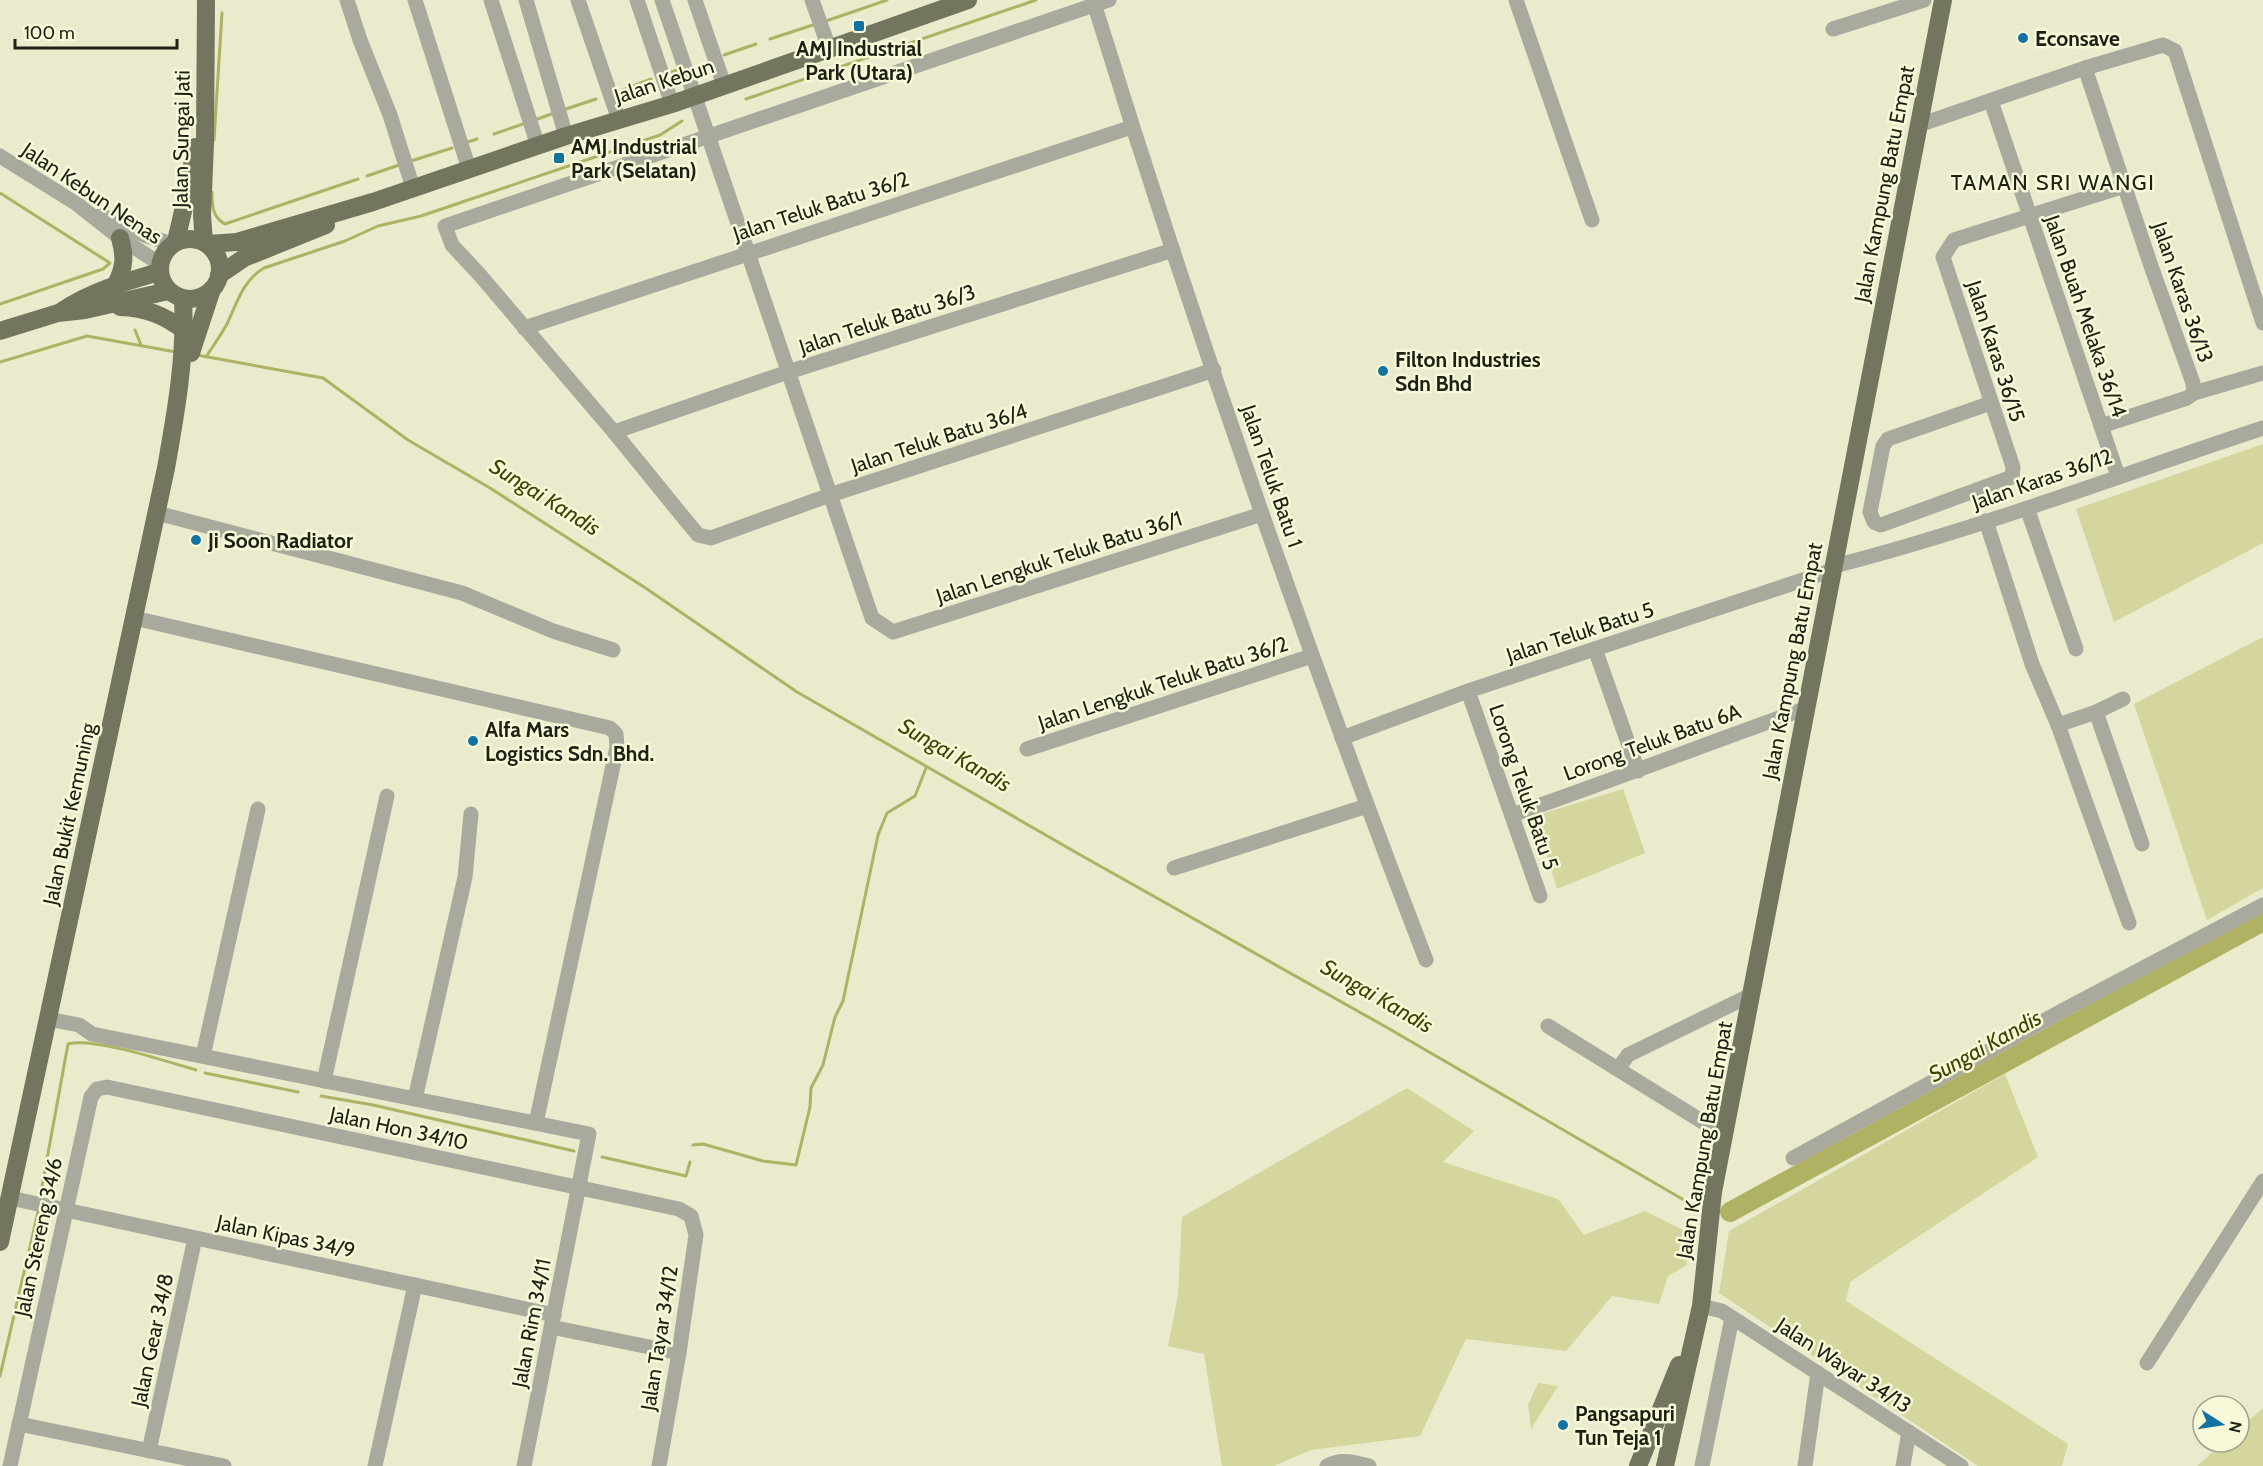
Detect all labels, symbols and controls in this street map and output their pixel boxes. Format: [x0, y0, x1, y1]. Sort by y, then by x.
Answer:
scale bar [15, 12, 177, 50]
marker: AMJ Industrial Park (Utara) [852, 19, 866, 33]
text: 100 m [24, 22, 75, 44]
place label: Econsave [2035, 26, 2120, 51]
marker: Econsave [2016, 31, 2030, 45]
place label: AMJ Industrial Park (Utara) [796, 36, 923, 85]
street label: Jalan Kebun [610, 53, 717, 109]
street label: Jalan Kampung Batu Empat [1849, 64, 1919, 305]
street label: Jalan Sungai Jati [167, 70, 195, 209]
place label: AMJ Industrial Park (Selatan) [571, 134, 698, 183]
street label: Jalan Kebun Nenas [16, 136, 167, 249]
marker: AMJ Industrial Park (Selatan) [552, 151, 566, 165]
street label: Jalan Teluk Batu 36/2 [729, 166, 912, 247]
district label: TAMAN SRI WANGI [1951, 169, 2155, 196]
street label: Jalan Buah Melaka 36/14 [2039, 211, 2132, 420]
street label: Jalan Karas 36/13 [2147, 218, 2219, 366]
street label: Jalan Karas 36/15 [1961, 276, 2031, 425]
street label: Jalan Teluk Batu 36/3 [795, 279, 978, 360]
place label: Filton Industries Sdn Bhd [1395, 347, 1541, 396]
marker: Filton Industries Sdn Bhd [1376, 364, 1390, 378]
street label: Jalan Teluk Batu 36/4 [847, 398, 1030, 479]
street label: Jalan Teluk Batu 1 [1236, 400, 1308, 551]
street label: Jalan Karas 36/12 [1968, 443, 2115, 515]
water label: Sungai Kandis [485, 452, 605, 542]
street label: Jalan Lengkuk Teluk Batu 36/1 [932, 505, 1185, 609]
place label: Ji Soon Radiator [207, 528, 353, 553]
marker: Ji Soon Radiator [189, 533, 203, 547]
street label: Jalan Kampung Batu Empat [1757, 541, 1827, 782]
street label: Jalan Teluk Batu 5 [1502, 596, 1657, 668]
street label: Jalan Lengkuk Teluk Batu 36/2 [1034, 631, 1291, 736]
street label: Lorong Teluk Batu 6A [1560, 698, 1744, 786]
street label: Lorong Teluk Batu 5 [1484, 701, 1564, 873]
water label: Sungai Kandis [894, 712, 1016, 798]
place label: Alfa Mars Logistics Sdn. Bhd. [485, 717, 654, 766]
street label: Jalan Bukit Kemuning [37, 720, 101, 908]
marker: Alfa Mars Logistics Sdn. Bhd. [466, 734, 480, 748]
water label: Sungai Kandis [1316, 953, 1438, 1039]
water label: Sungai Kandis [1924, 1004, 2047, 1088]
street label: Jalan Kampung Batu Empat [1671, 1019, 1737, 1262]
street label: Jalan Hon 34/10 [326, 1101, 471, 1155]
street label: Jalan Stereng 34/6 [9, 1155, 67, 1320]
street label: Jalan Kipas 34/9 [213, 1209, 358, 1263]
street label: Jalan Rim 34/11 [506, 1256, 556, 1391]
street label: Jalan Tayar 34/12 [635, 1264, 683, 1413]
street label: Jalan Gear 34/8 [125, 1271, 178, 1410]
street label: Jalan Wayar 34/13 [1771, 1312, 1916, 1418]
north arrow [2191, 1394, 2251, 1454]
place label: Pangsapuri Tun Teja 1 [1575, 1401, 1675, 1450]
marker: Pangsapuri Tun Teja 1 [1556, 1418, 1570, 1432]
text: N [2225, 1420, 2246, 1435]

